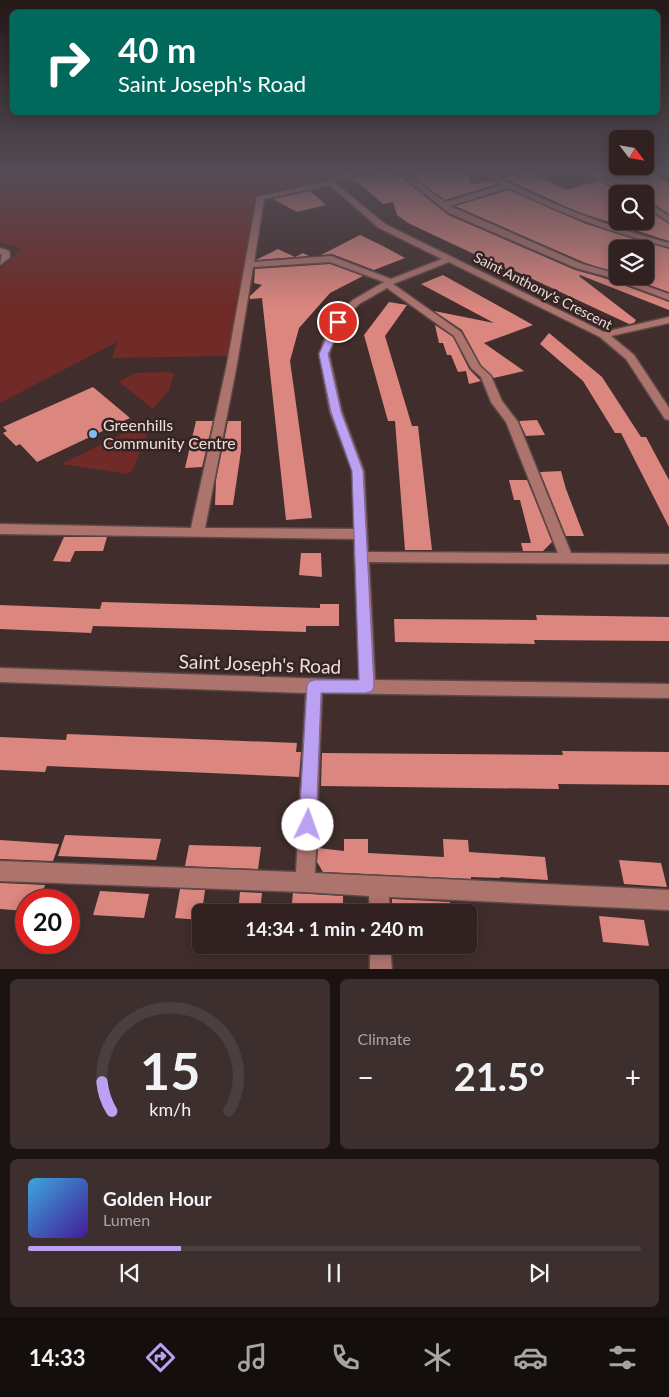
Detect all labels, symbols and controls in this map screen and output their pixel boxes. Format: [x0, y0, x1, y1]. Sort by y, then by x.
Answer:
text: 40 m [118, 28, 196, 70]
icon: right [35, 30, 100, 95]
text: Saint Joseph's Road [118, 70, 306, 97]
north arrow [609, 130, 654, 175]
map controls [609, 130, 654, 285]
button: search [609, 185, 654, 230]
button: layers [609, 240, 654, 285]
street label: Saint Anthony's Crescent [471, 248, 615, 333]
pin [317, 301, 359, 343]
icon: arrive [324, 308, 352, 336]
place label: Greenhills Community Centre [103, 415, 236, 452]
marker: Greenhills Community Centre [87, 428, 99, 440]
street label: Saint Joseph's Road [178, 649, 342, 678]
position arrow [281, 798, 333, 850]
speed limit sign: 20 [15, 889, 80, 954]
text: 14:34 · 1 min · 240 m [245, 917, 424, 940]
text: Climate [358, 1029, 411, 1048]
text: 15 [140, 1039, 200, 1101]
text: 21.5° [454, 1053, 545, 1099]
text: − [358, 1060, 374, 1094]
text: + [625, 1060, 641, 1094]
text: km/h [149, 1098, 191, 1120]
text: Golden Hour [103, 1187, 212, 1210]
text: Lumen [103, 1210, 150, 1229]
icon: previous [116, 1259, 144, 1287]
icon: pause [320, 1259, 348, 1287]
icon: next [525, 1259, 553, 1287]
icon: directions [143, 1340, 178, 1375]
icon: music [235, 1340, 270, 1375]
icon: phone [328, 1340, 363, 1375]
icon: climate [420, 1340, 455, 1375]
icon: car [513, 1340, 548, 1375]
icon: filters [605, 1340, 640, 1375]
text: 14:33 [29, 1344, 85, 1371]

